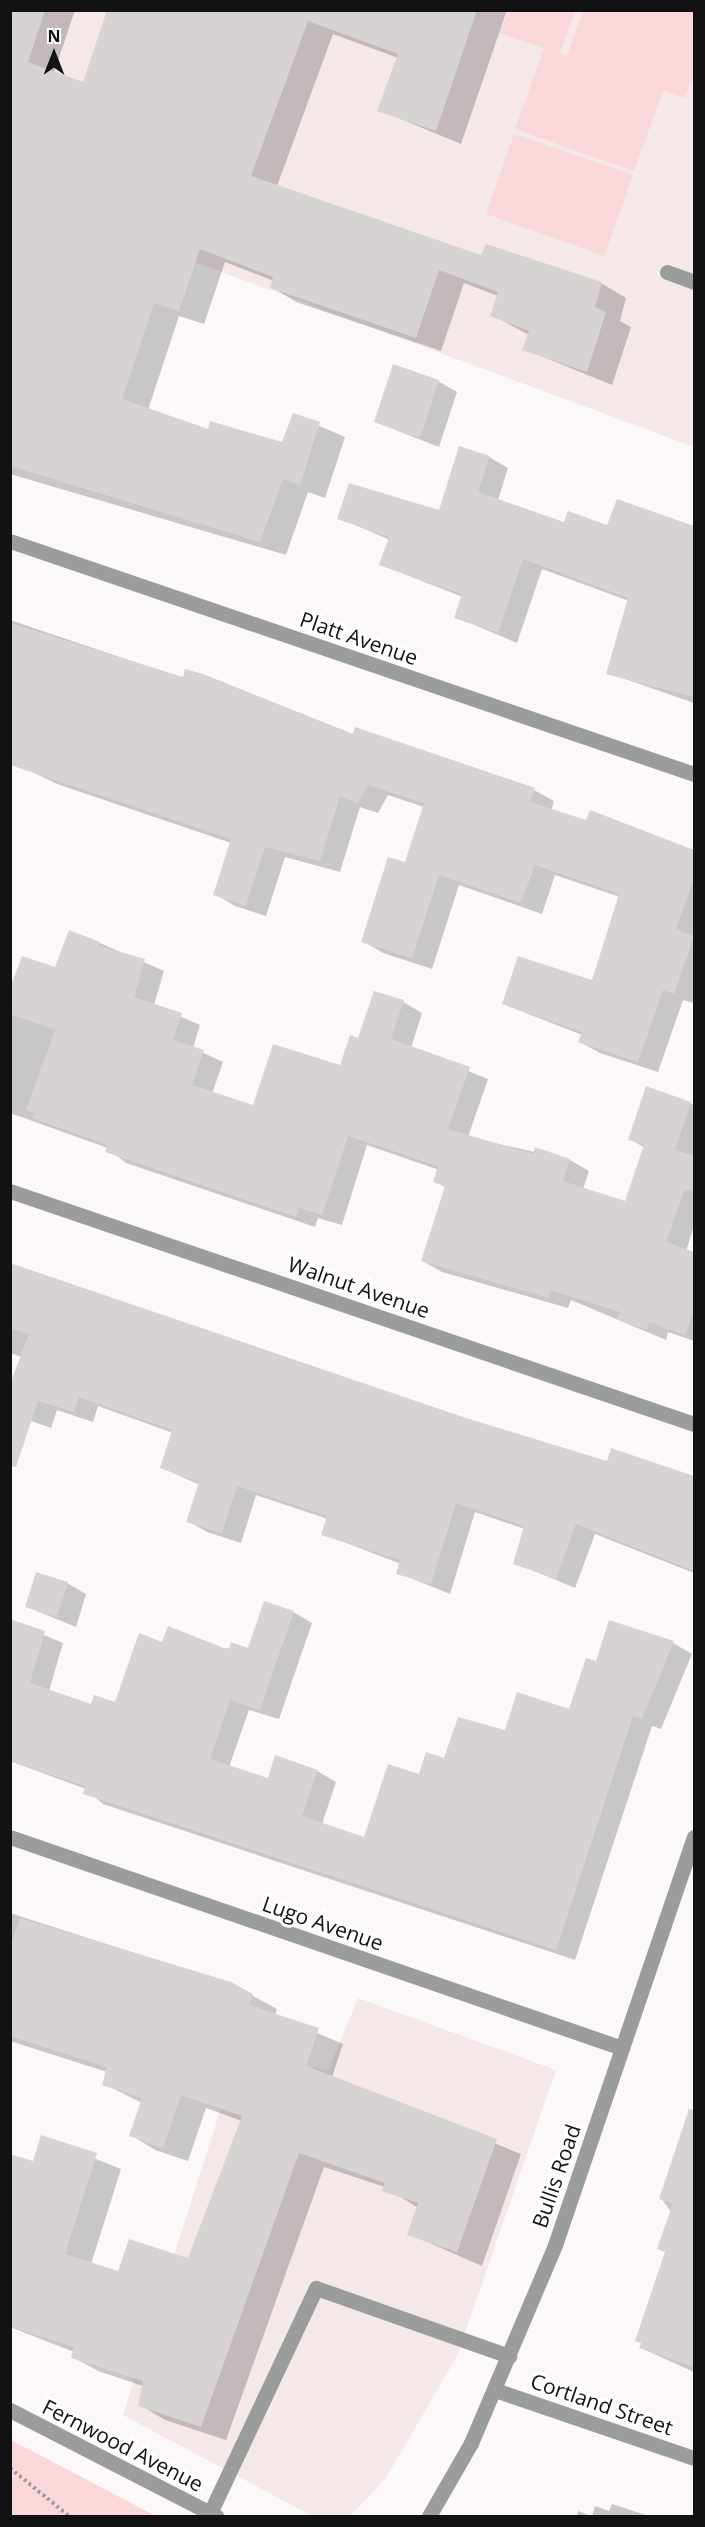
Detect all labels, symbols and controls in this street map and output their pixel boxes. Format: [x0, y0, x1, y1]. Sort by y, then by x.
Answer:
north arrow [24, 24, 84, 84]
text: N [47, 25, 61, 47]
street label: Platt Avenue [297, 606, 421, 670]
street label: Walnut Avenue [285, 1251, 433, 1323]
street label: Lugo Avenue [259, 1891, 387, 1955]
street label: Bullis Road [527, 2121, 585, 2231]
street label: Cortland Street [528, 2368, 676, 2440]
street label: Fernwood Avenue [38, 2394, 208, 2496]

